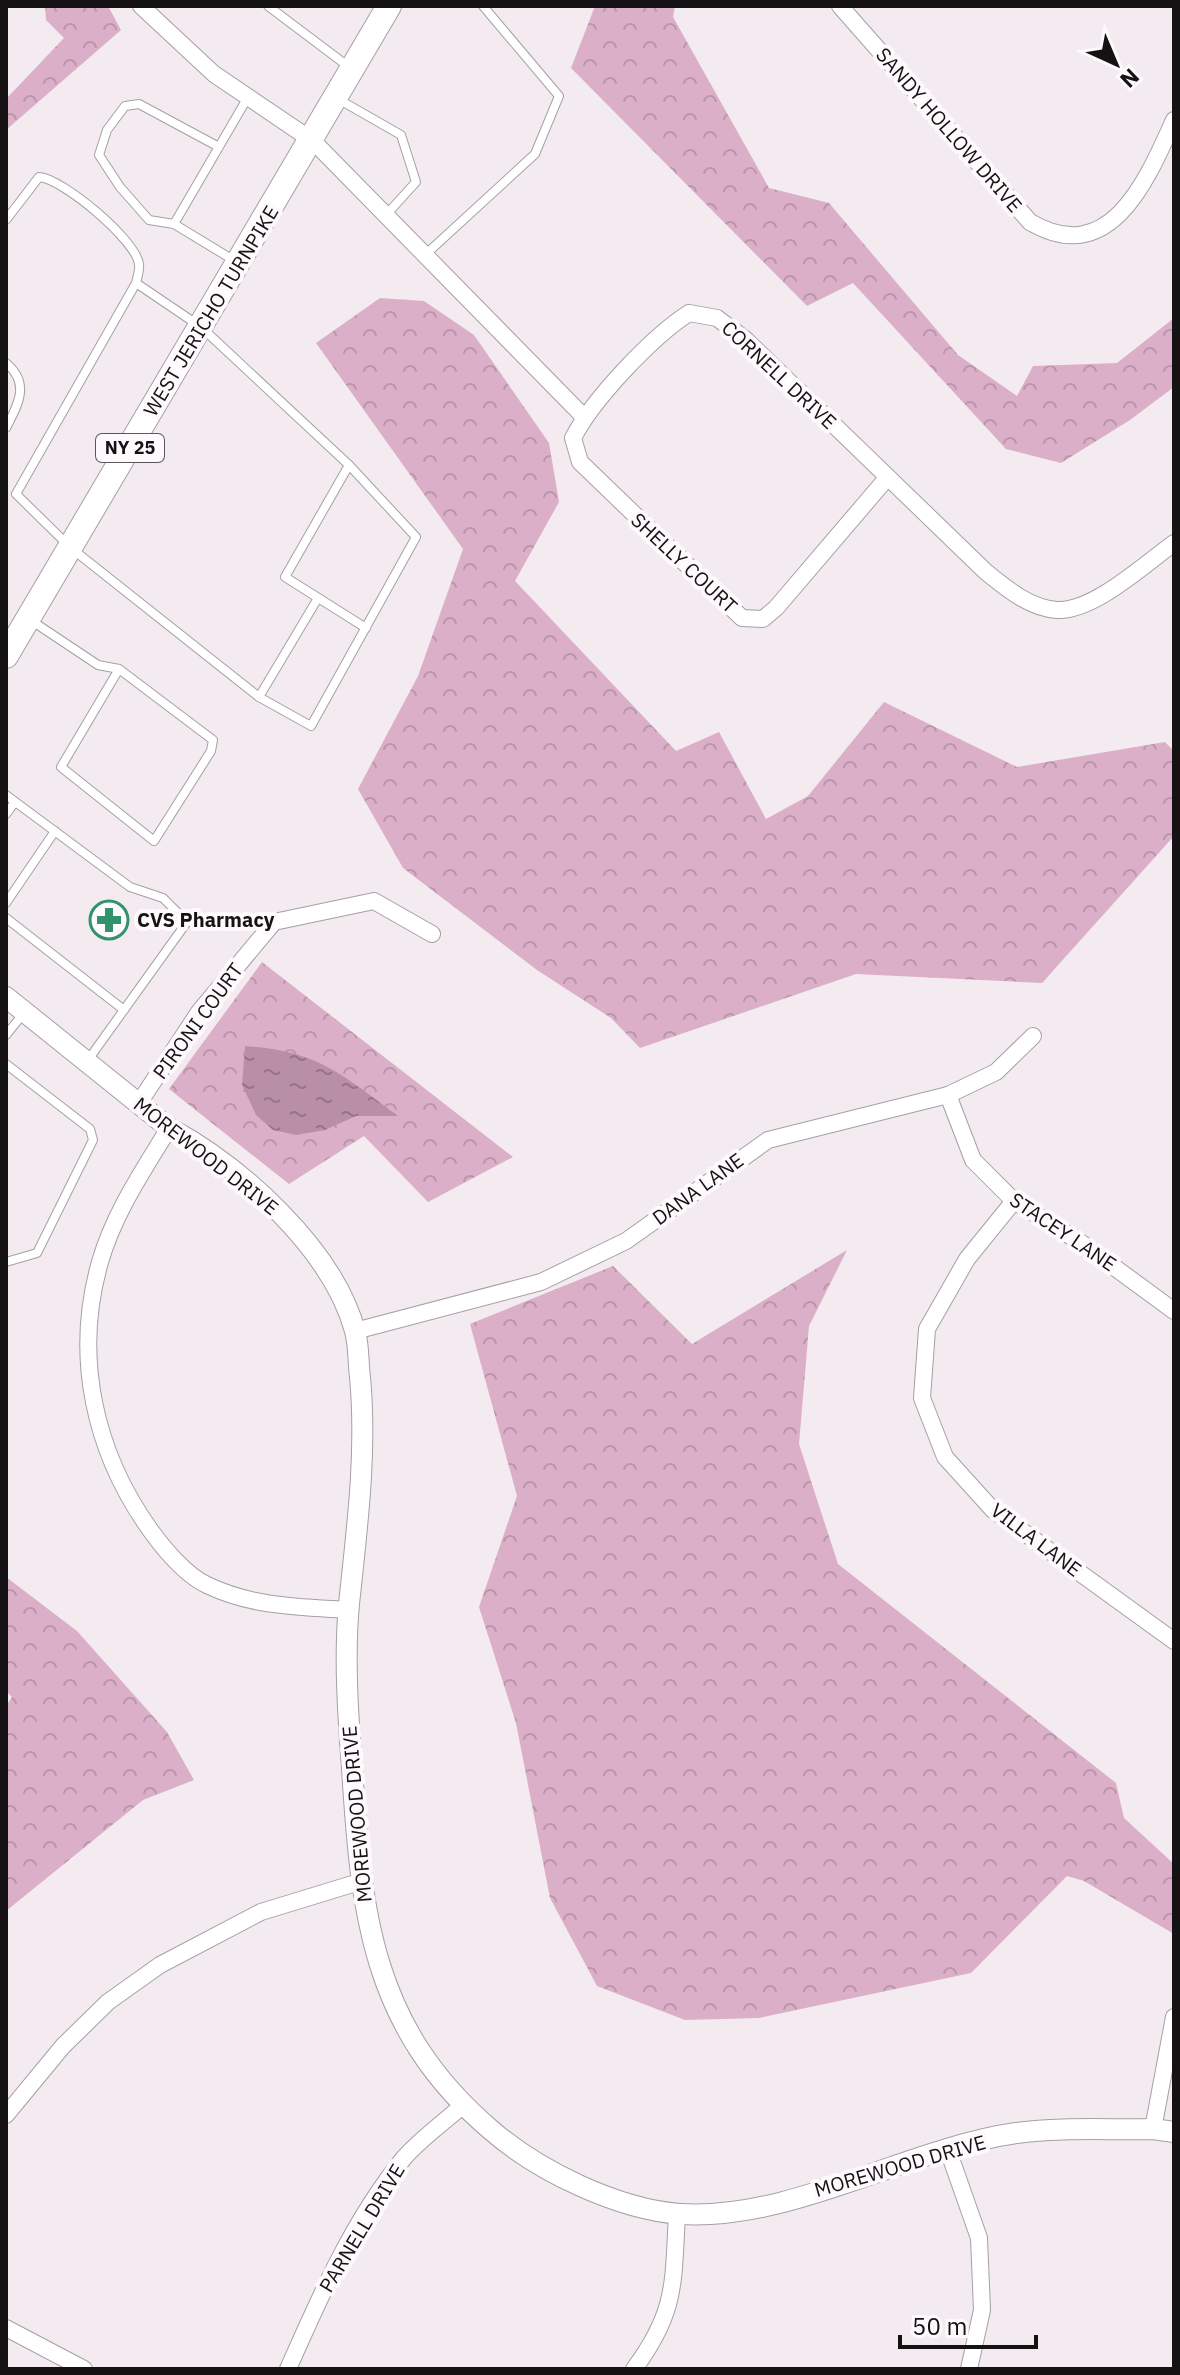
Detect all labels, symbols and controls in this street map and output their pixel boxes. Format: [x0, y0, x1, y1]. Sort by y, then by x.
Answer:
north arrow [1076, 24, 1156, 104]
street label: SANDY HOLLOW DRIVE [870, 41, 1029, 218]
text: N [1114, 63, 1146, 95]
street label: WEST JERICHO TURNPIKE [137, 200, 284, 421]
street label: CORNELL DRIVE [716, 314, 843, 435]
road number: NY 25 [96, 434, 164, 462]
street label: SHELLY COURT [625, 506, 743, 619]
pharmacy icon: CVS Pharmacy [88, 899, 130, 941]
place label: CVS Pharmacy [137, 906, 275, 933]
street label: PIRONI COURT [146, 957, 249, 1084]
street label: MOREWOOD DRIVE [128, 1090, 284, 1221]
street label: DANA LANE [647, 1146, 749, 1231]
street label: STACEY LANE [1005, 1186, 1122, 1277]
street label: VILLA LANE [985, 1497, 1087, 1583]
street label: MOREWOOD DRIVE [335, 1725, 378, 1903]
street label: MOREWOOD DRIVE [811, 2128, 989, 2203]
street label: PARNELL DRIVE [313, 2158, 411, 2297]
scale bar [900, 2299, 1036, 2349]
text: 50 m [912, 2310, 967, 2342]

